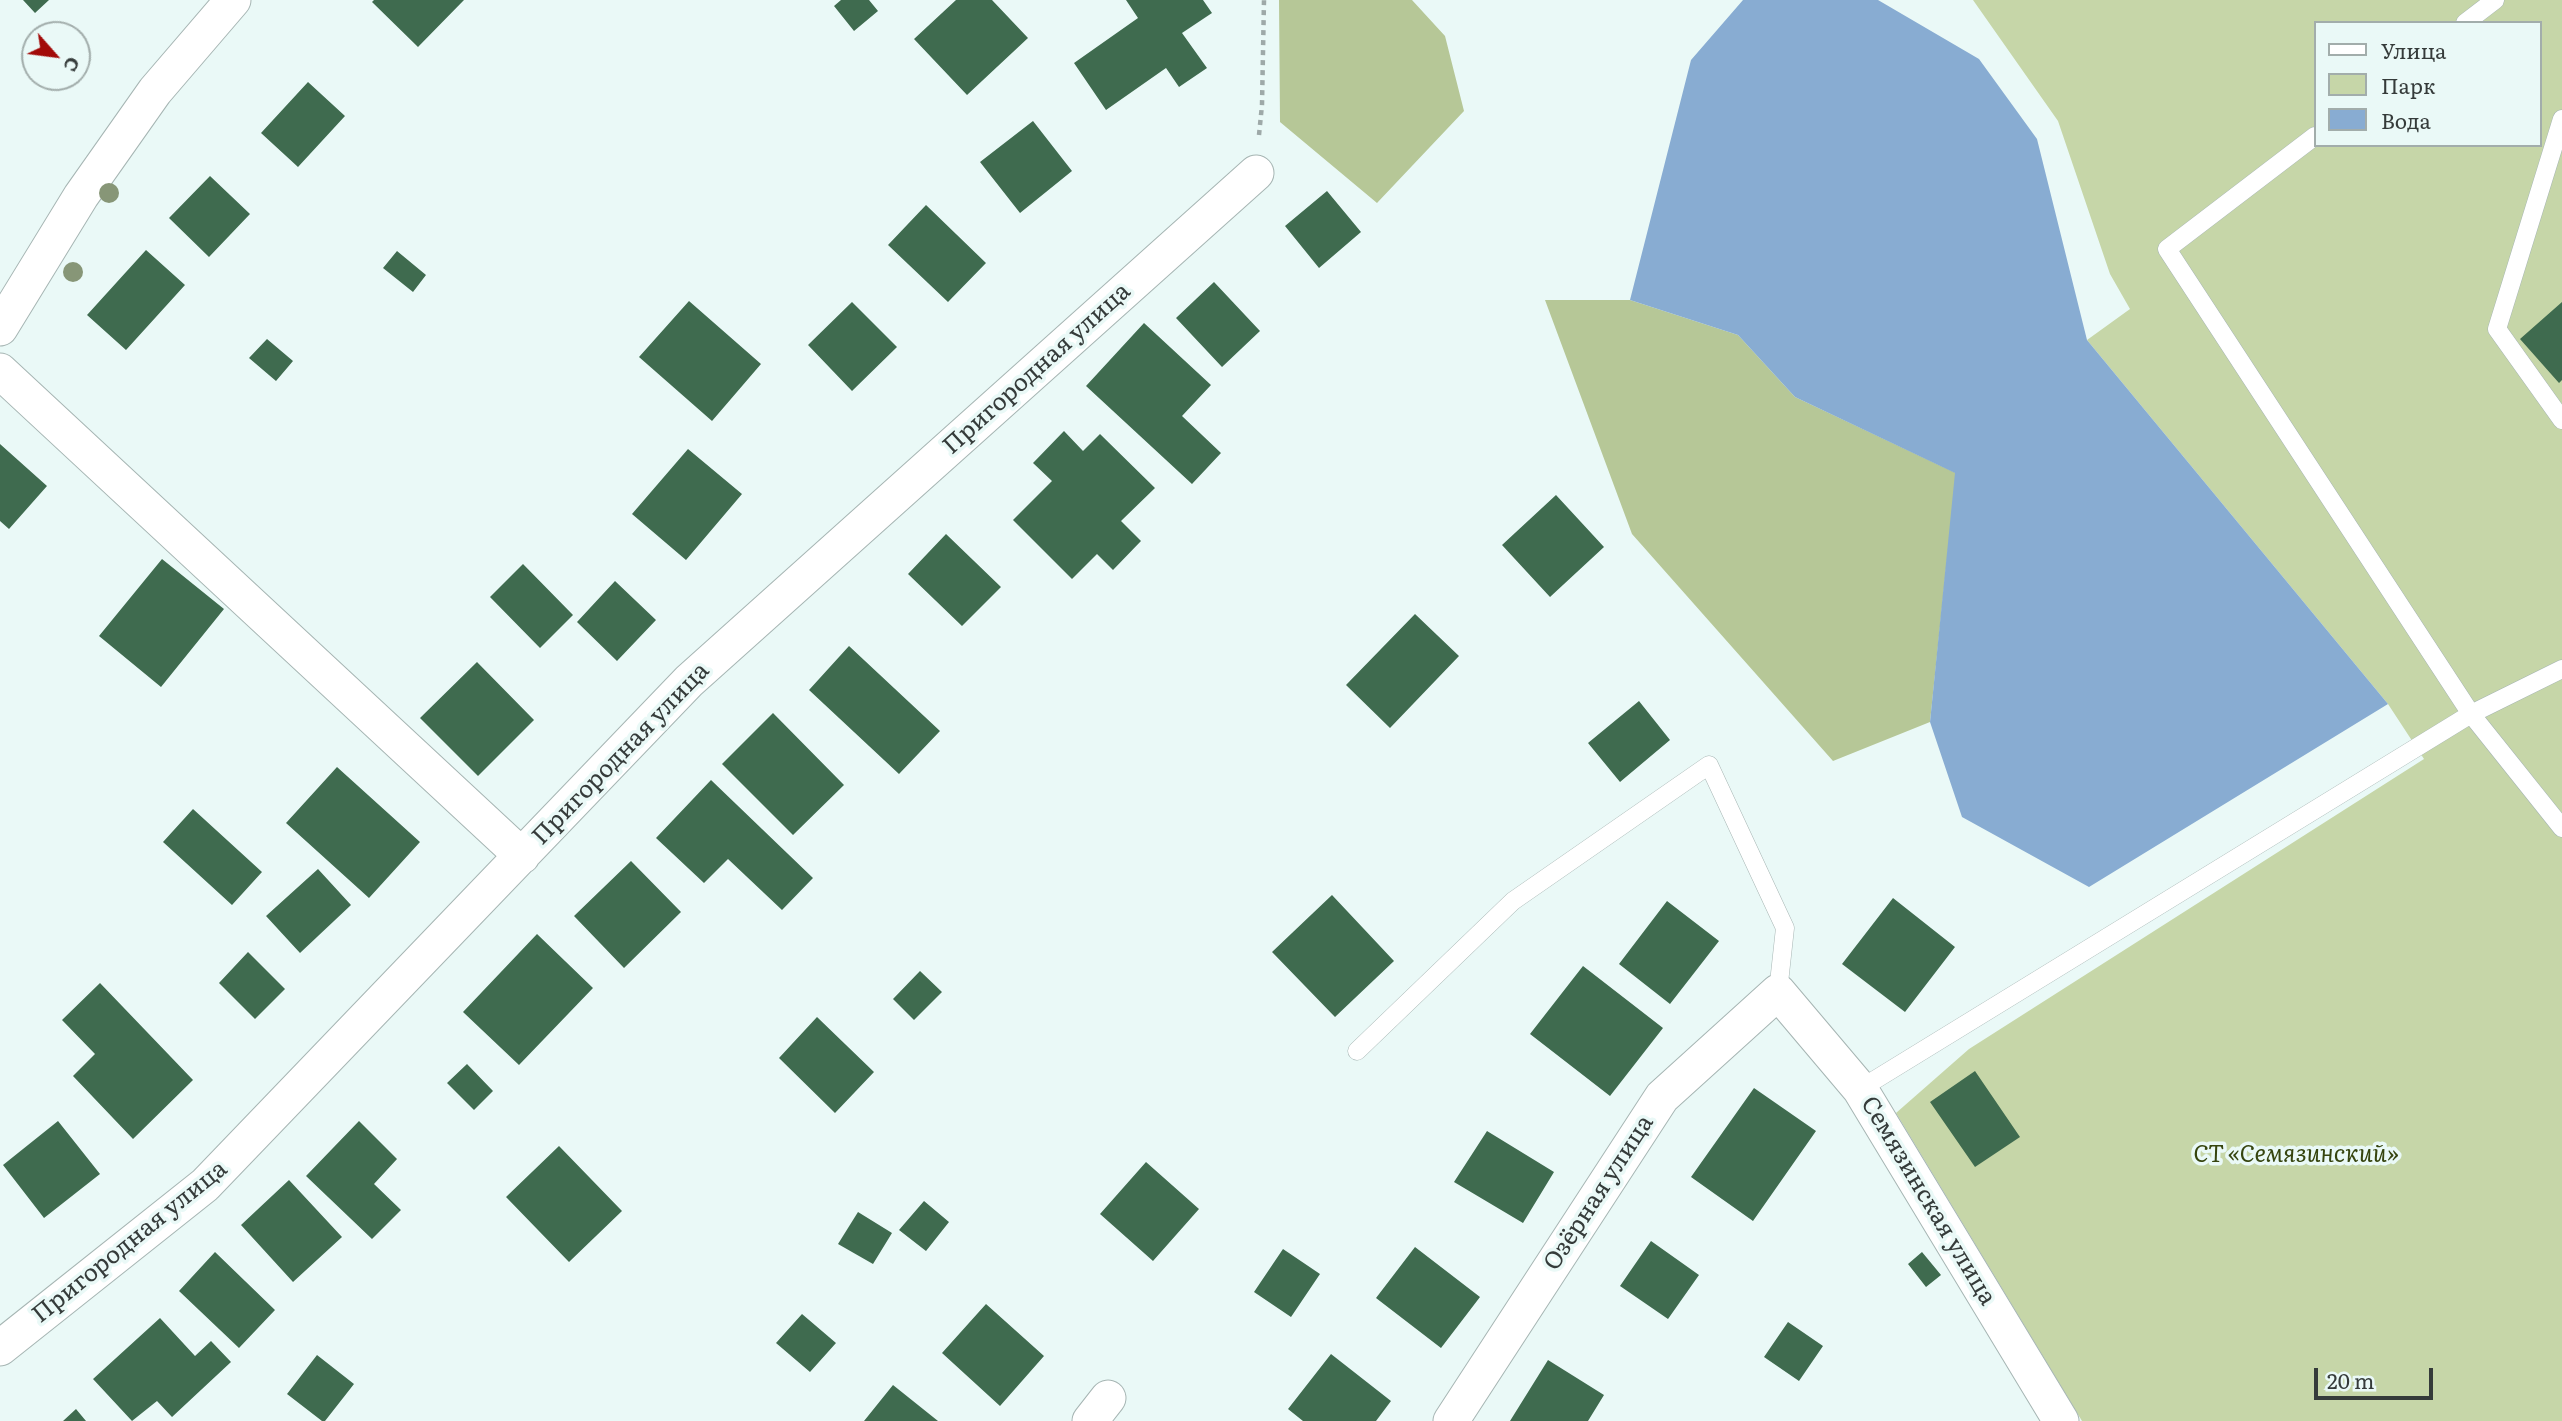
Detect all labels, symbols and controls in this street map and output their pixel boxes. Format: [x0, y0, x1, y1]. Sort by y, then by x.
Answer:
north arrow [21, 21, 91, 91]
legend [2314, 21, 2541, 147]
text: Улица [2381, 34, 2446, 65]
text: С [57, 52, 88, 77]
text: Парк [2381, 69, 2435, 100]
text: Вода [2381, 104, 2431, 135]
street label: Пригородная улица [937, 277, 1137, 461]
street label: Пригородная улица [527, 657, 715, 851]
street label: Семязинская улица [1854, 1091, 2002, 1311]
street label: Озёрная улица [1538, 1110, 1660, 1276]
park label: СТ «Семязинский» [2193, 1141, 2399, 1169]
street label: Пригородная улица [27, 1155, 233, 1329]
scale bar [2317, 1354, 2436, 1398]
text: 20 m [2327, 1364, 2374, 1395]

